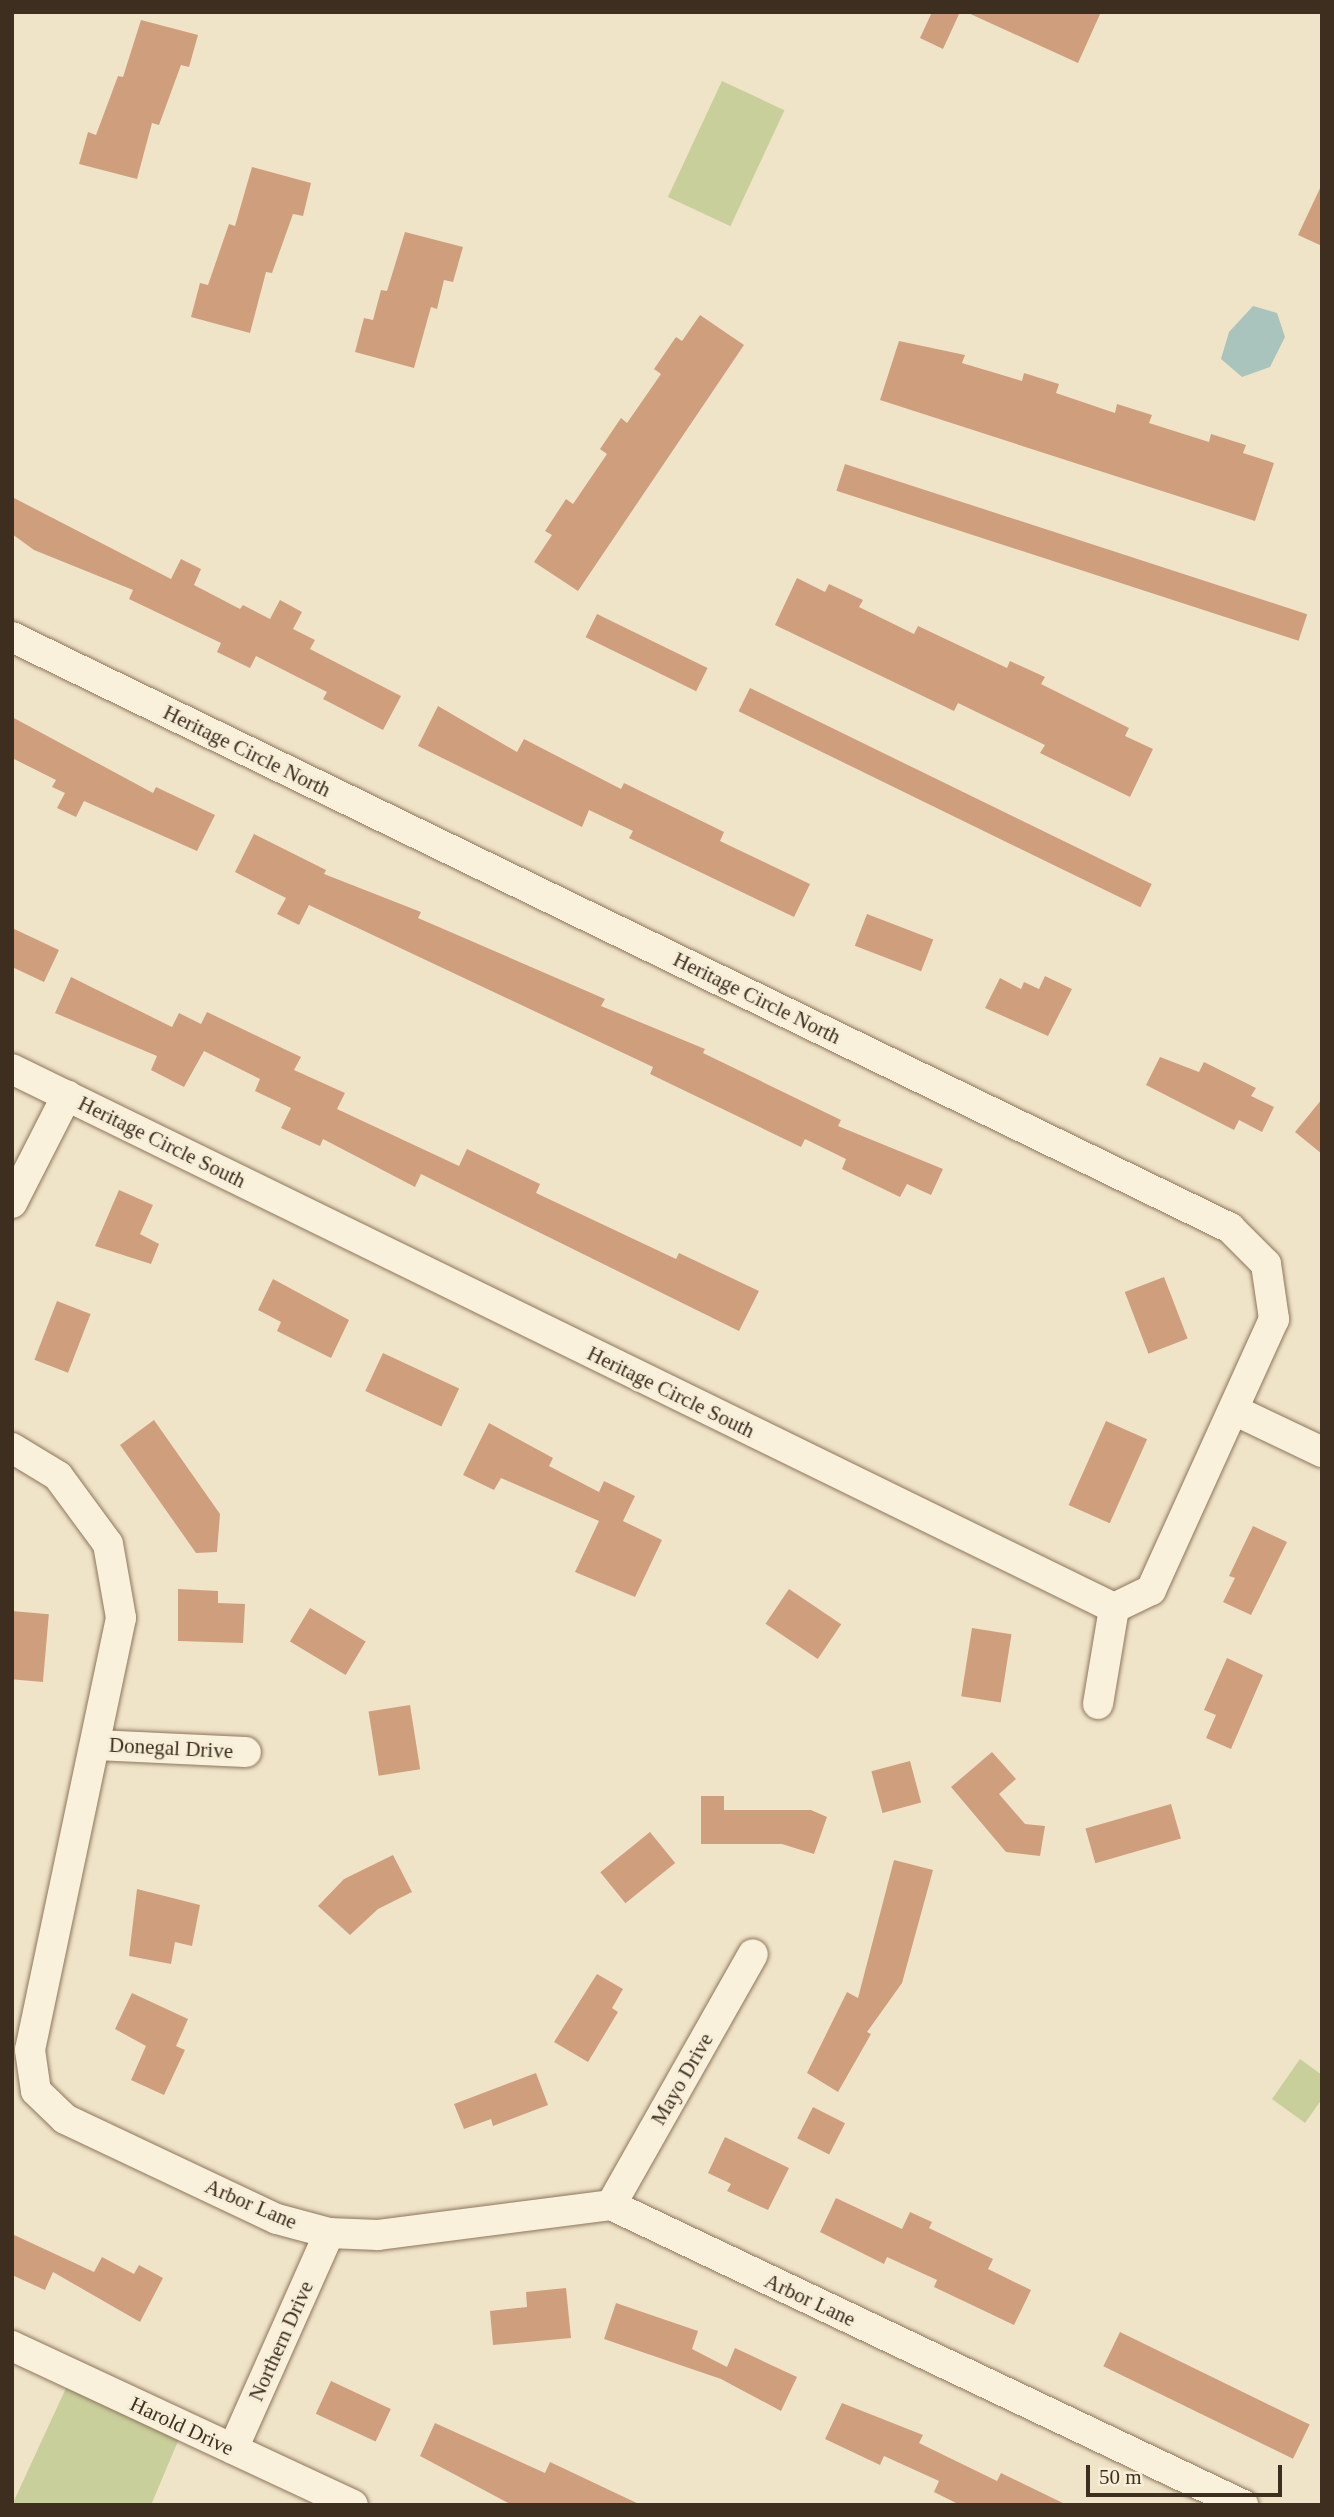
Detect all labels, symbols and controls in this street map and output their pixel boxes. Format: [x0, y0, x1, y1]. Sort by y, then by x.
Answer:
street label: Heritage Circle North [159, 700, 335, 802]
street label: Heritage Circle North [669, 947, 845, 1049]
street label: Heritage Circle South [74, 1091, 250, 1193]
street label: Heritage Circle South [583, 1341, 759, 1443]
street label: Donegal Drive [108, 1732, 234, 1764]
street label: Mayo Drive [646, 2029, 718, 2129]
street label: Arbor Lane [201, 2173, 301, 2235]
street label: Arbor Lane [761, 2268, 859, 2332]
street label: Northern Drive [243, 2277, 319, 2405]
street label: Harold Drive [126, 2391, 238, 2461]
scale bar [1089, 2450, 1285, 2494]
text: 50 m [1099, 2465, 1142, 2489]

